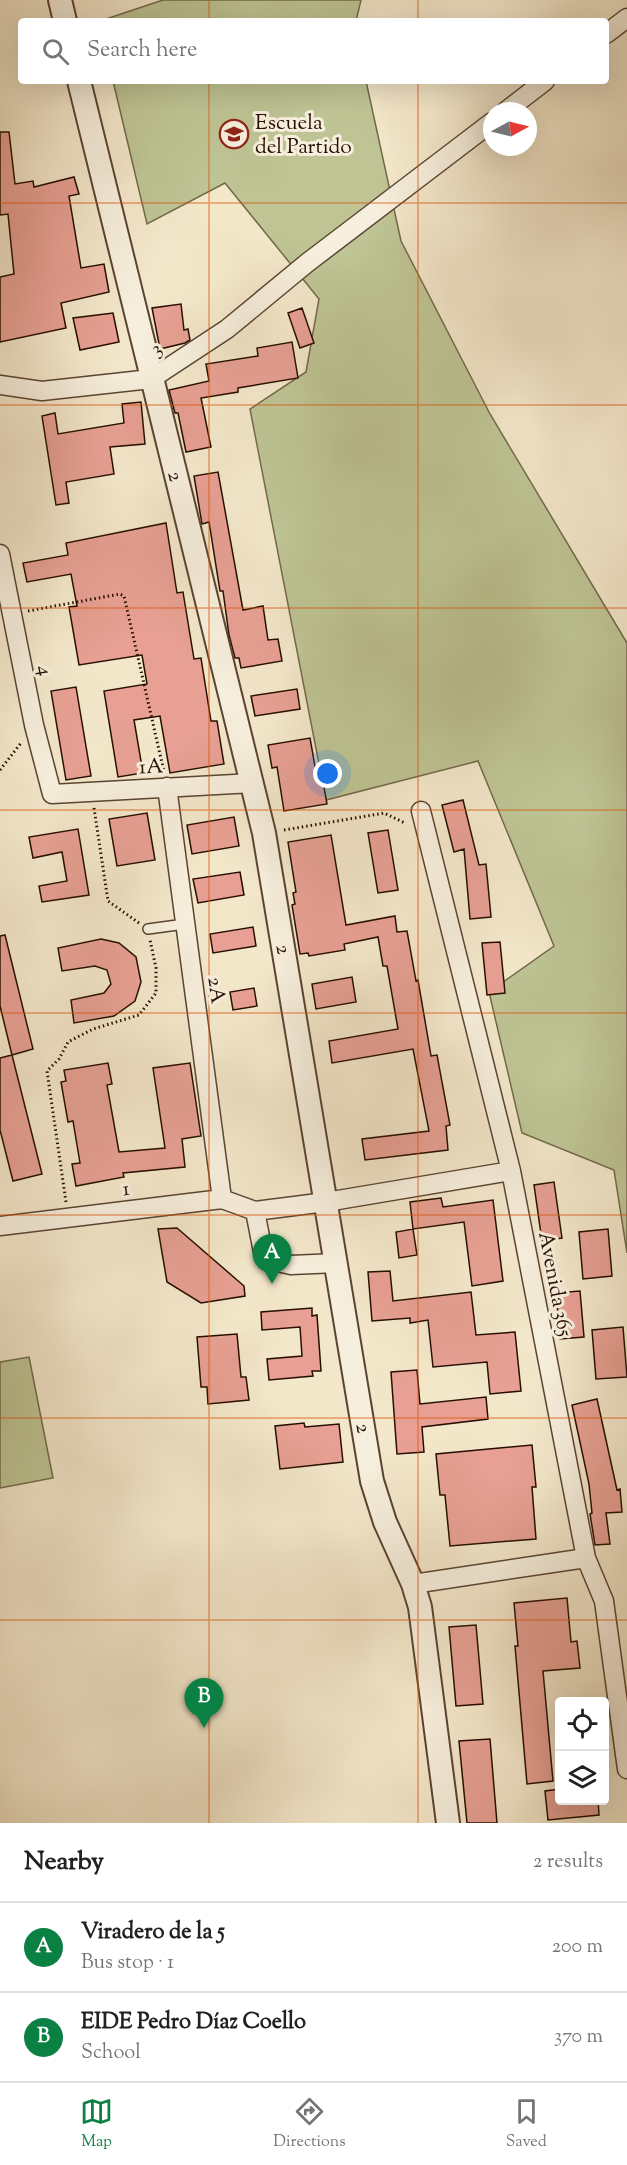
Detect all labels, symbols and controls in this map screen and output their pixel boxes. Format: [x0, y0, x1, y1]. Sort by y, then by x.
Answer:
search box [18, 18, 609, 84]
icon: search [39, 35, 72, 68]
text: Search here [87, 35, 197, 67]
north arrow [483, 102, 537, 156]
place label: Escuela del Partido [255, 109, 352, 163]
school or university icon: Escuela del Partido [218, 118, 250, 150]
street label: 3 [145, 335, 169, 365]
street label: 2 [158, 468, 190, 485]
street label: 4 [28, 662, 60, 678]
street label: 1A [138, 752, 164, 784]
your location [313, 759, 342, 788]
street label: 2 [266, 942, 298, 957]
street label: 2A [198, 975, 232, 1006]
street label: 1 [121, 1175, 132, 1205]
street label: Avenida 365 [529, 1229, 579, 1339]
pin: A [252, 1234, 292, 1284]
street label: 2 [346, 1421, 378, 1436]
pin: B [184, 1678, 224, 1728]
map controls [555, 1697, 609, 1805]
button: locate [555, 1697, 609, 1751]
button: layers [555, 1751, 609, 1805]
text: Nearby [24, 1844, 104, 1881]
text: 2 results [533, 1848, 603, 1877]
text: Viradero de la 5 [81, 1917, 225, 1949]
text: A [35, 1933, 52, 1962]
text: 200 m [552, 1933, 603, 1962]
text: Bus stop · 1 [81, 1949, 174, 1978]
text: EIDE Pedro Díaz Coello [81, 2007, 306, 2039]
text: B [37, 2023, 50, 2052]
text: 370 m [554, 2023, 603, 2052]
text: School [81, 2039, 141, 2068]
tab: Map [80, 2095, 113, 2154]
tab: Directions [273, 2095, 346, 2154]
tab: Saved [506, 2095, 547, 2154]

